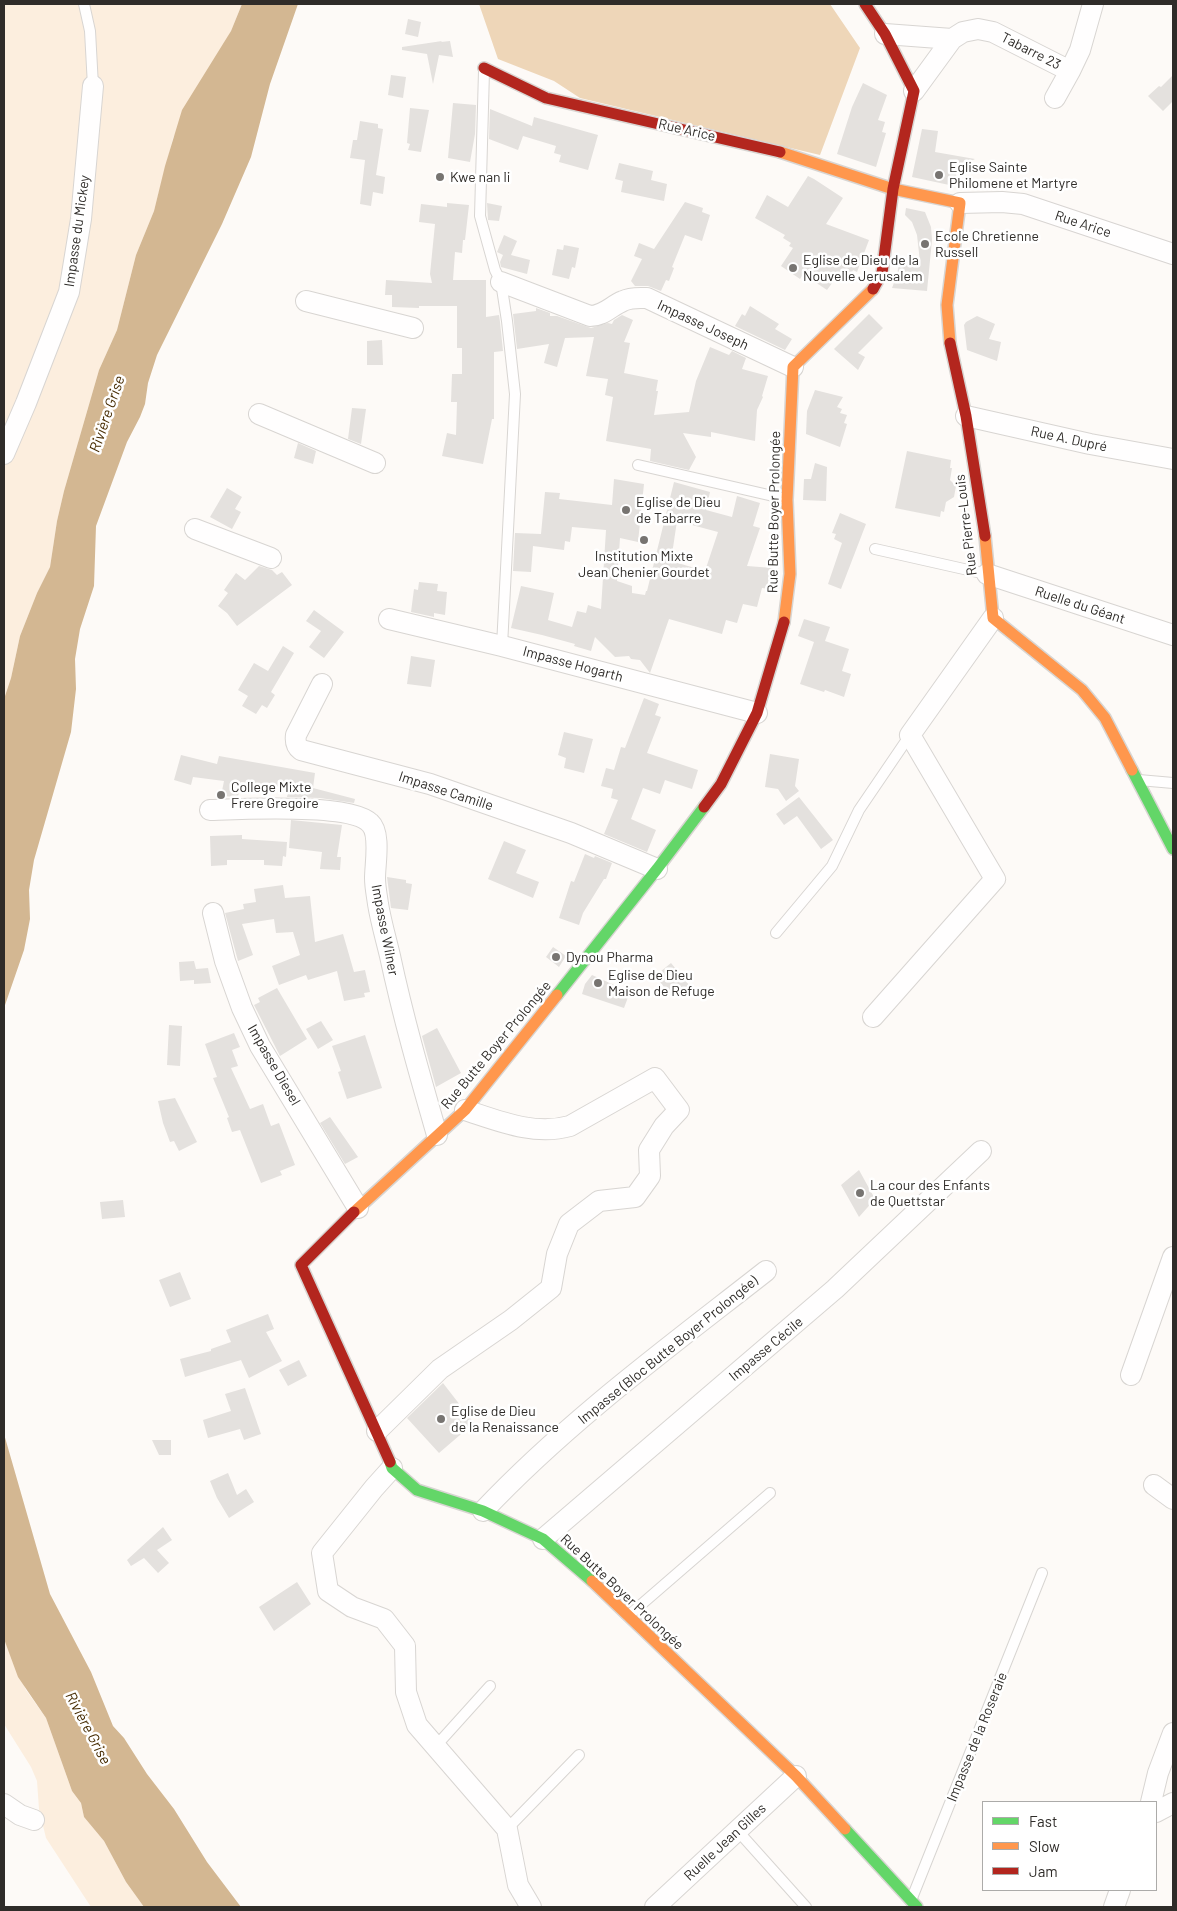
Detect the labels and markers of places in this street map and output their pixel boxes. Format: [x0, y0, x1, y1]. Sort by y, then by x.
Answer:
place label: Eglise Sainte Philomene et Martyre [949, 159, 1078, 192]
place label: Kwe nan li [450, 169, 510, 185]
marker: Eglise Sainte Philomene et Martyre [933, 169, 945, 181]
marker: Kwe nan li [434, 171, 446, 183]
place label: Ecole Chretienne Russell [935, 228, 1039, 260]
marker: Ecole Chretienne Russell [919, 238, 931, 250]
place label: Eglise de Dieu de la Nouvelle Jerusalem [803, 252, 922, 284]
marker: Eglise de Dieu de la Nouvelle Jerusalem [787, 262, 799, 274]
place label: Eglise de Dieu de Tabarre [636, 494, 721, 526]
marker: Eglise de Dieu de Tabarre [620, 504, 632, 516]
marker: Institution Mixte Jean Chenier Gourdet [638, 534, 650, 546]
place label: Institution Mixte Jean Chenier Gourdet [578, 548, 710, 580]
place label: College Mixte Frere Gregoire [231, 779, 319, 812]
marker: College Mixte Frere Gregoire [215, 789, 227, 801]
place label: Dynou Pharma [566, 949, 653, 965]
marker: Dynou Pharma [550, 951, 562, 963]
place label: Eglise de Dieu Maison de Refuge [608, 967, 715, 1000]
marker: Eglise de Dieu Maison de Refuge [592, 977, 604, 989]
place label: La cour des Enfants de Quettstar [870, 1177, 990, 1210]
marker: La cour des Enfants de Quettstar [854, 1187, 866, 1199]
place label: Eglise de Dieu de la Renaissance [451, 1403, 559, 1435]
marker: Eglise de Dieu de la Renaissance [435, 1413, 447, 1425]

